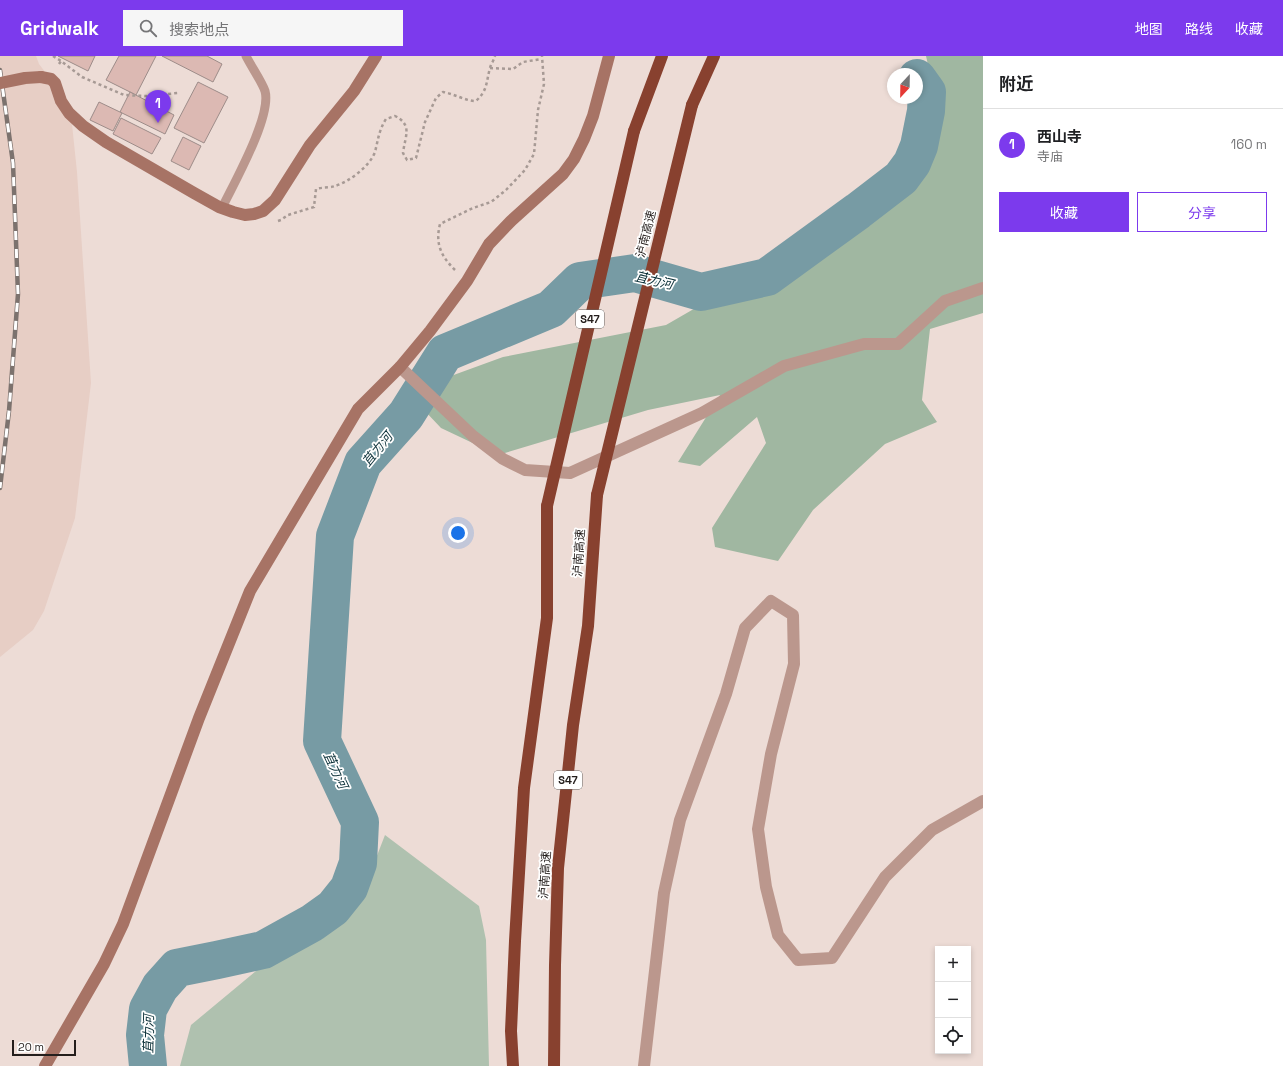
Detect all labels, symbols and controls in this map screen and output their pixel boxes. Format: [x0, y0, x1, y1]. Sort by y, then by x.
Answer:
search box [123, 10, 403, 46]
text: Gridwalk [20, 16, 99, 41]
icon: search [137, 17, 159, 39]
text: 搜索地点 [169, 20, 229, 39]
text: 地图 [1135, 20, 1163, 38]
text: 路线 [1185, 20, 1213, 38]
text: 收藏 [1235, 20, 1263, 38]
north arrow [887, 68, 923, 104]
text: 附近 [999, 73, 1033, 95]
pin: 1 [145, 90, 171, 123]
text: 西山寺 [1037, 127, 1082, 146]
text: 1 [1009, 136, 1015, 153]
text: 160 m [1231, 136, 1267, 153]
text: 寺庙 [1037, 148, 1063, 165]
button: 收藏 [999, 192, 1129, 232]
button: 分享 [1137, 192, 1267, 232]
street label: 泸南高速 [632, 209, 660, 259]
water label: 苴力河 [633, 268, 678, 294]
road number: S47 [576, 310, 604, 328]
water label: 苴力河 [359, 426, 398, 470]
your location [448, 523, 468, 543]
street label: 泸南高速 [569, 528, 589, 578]
water label: 苴力河 [320, 749, 353, 794]
road number: S47 [554, 771, 582, 789]
street label: 泸南高速 [535, 850, 555, 900]
map controls [935, 946, 971, 1054]
button: + [935, 946, 971, 982]
button: − [935, 982, 971, 1018]
water label: 苴力河 [140, 1011, 157, 1054]
button: locate [935, 1018, 971, 1054]
scale bar [12, 1038, 76, 1057]
text: 20 m [18, 1040, 44, 1054]

